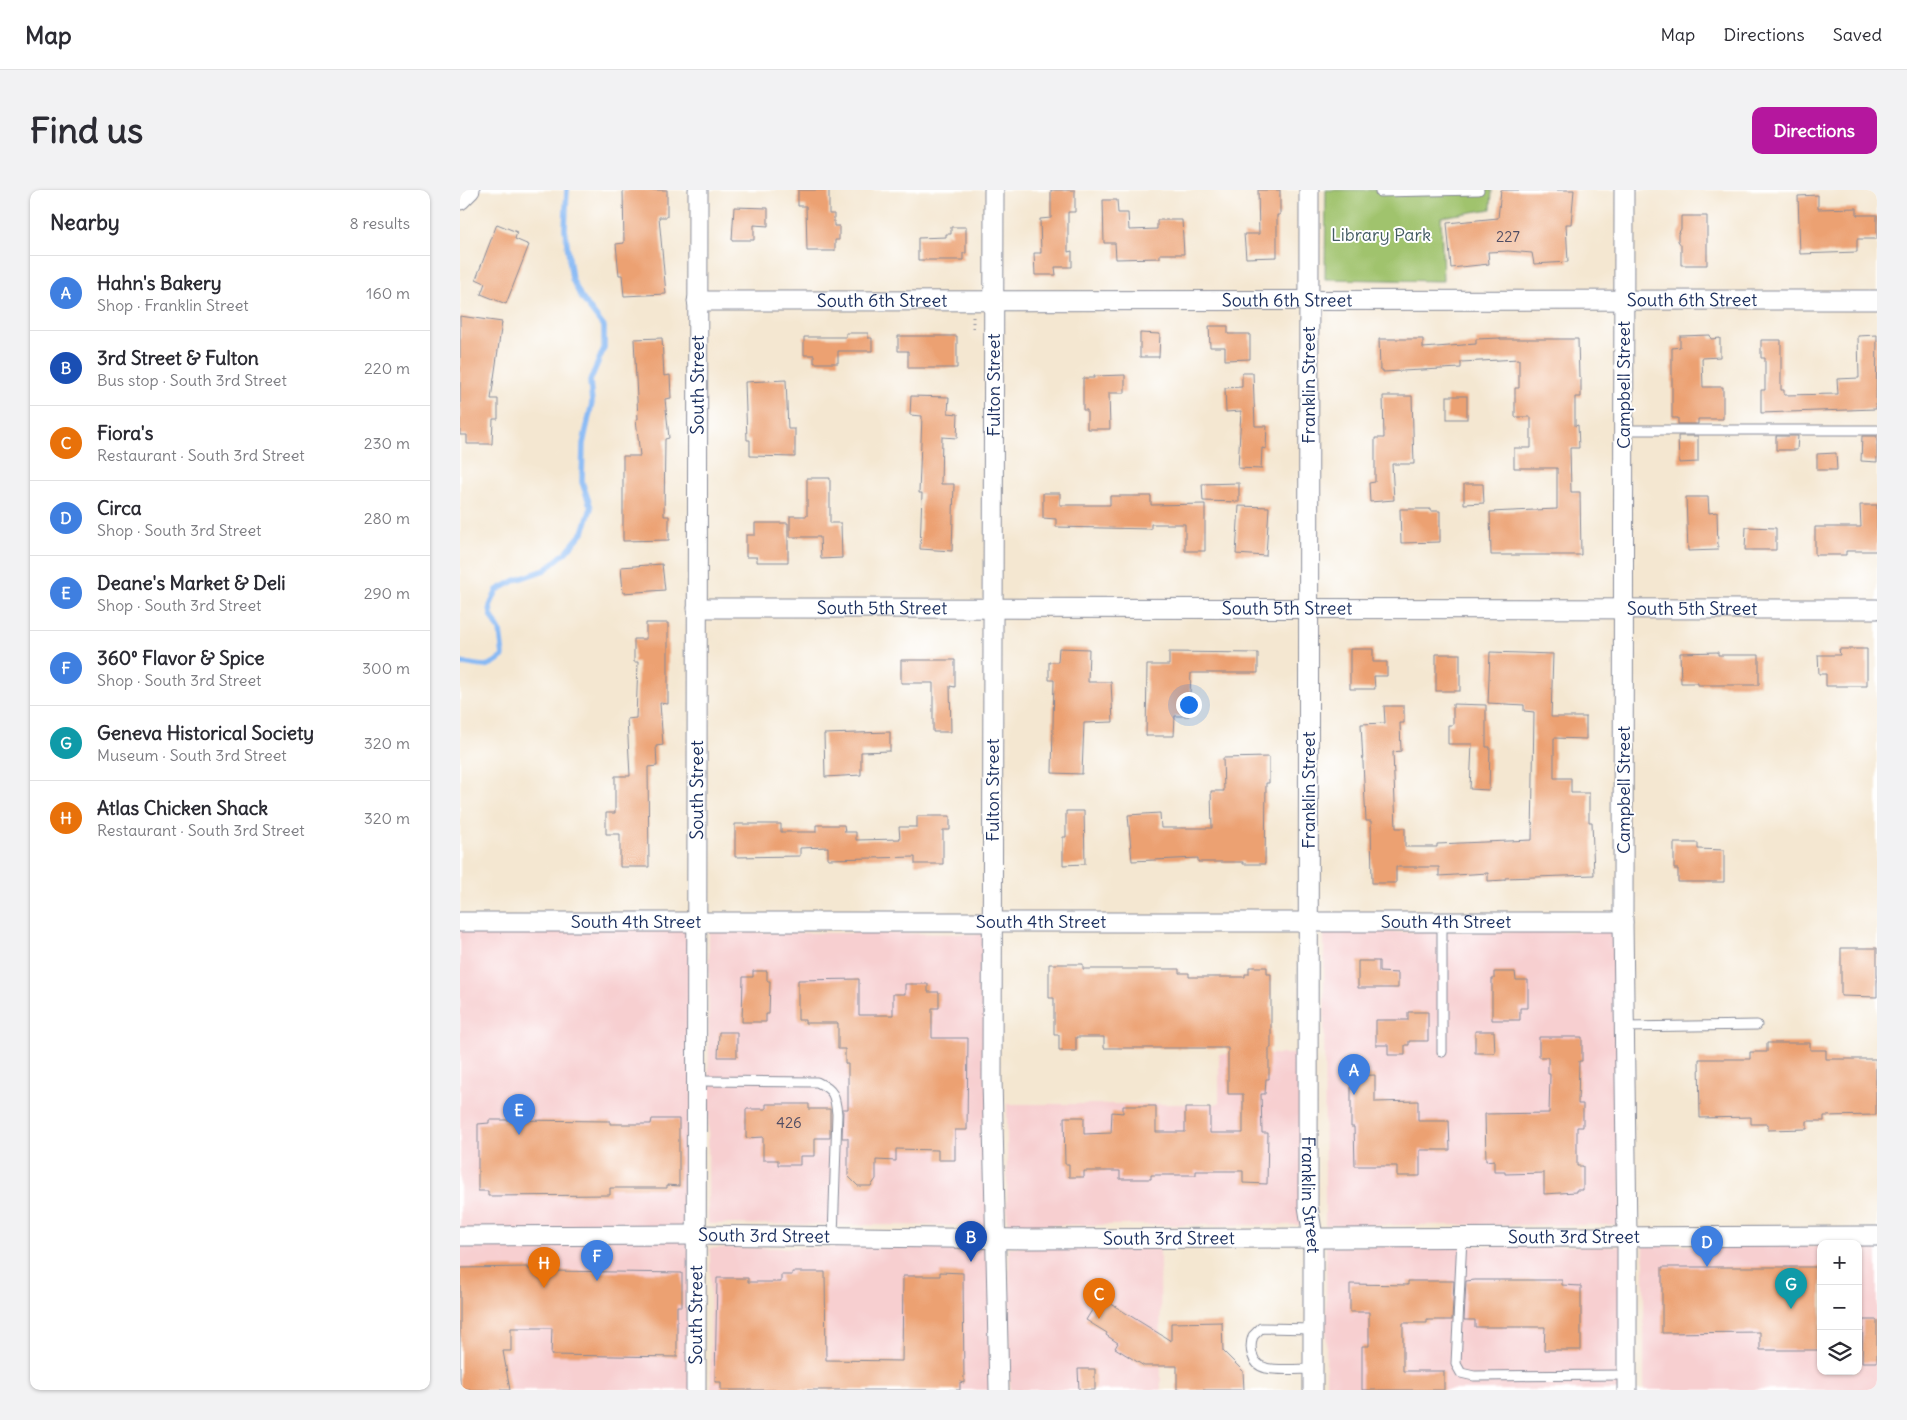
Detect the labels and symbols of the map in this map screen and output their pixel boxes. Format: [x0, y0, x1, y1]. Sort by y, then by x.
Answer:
park label: Library Park [1331, 223, 1431, 246]
house number: 227 [1496, 227, 1520, 246]
street label: South 6th Street [1222, 288, 1352, 312]
street label: South 6th Street [1627, 288, 1757, 311]
street label: South 6th Street [817, 289, 947, 312]
street label: Campbell Street [1612, 321, 1635, 449]
street label: Franklin Street [1297, 326, 1320, 444]
street label: Fulton Street [982, 334, 1005, 437]
street label: South Street [686, 335, 709, 435]
street label: South 5th Street [817, 596, 947, 619]
street label: South 5th Street [1222, 596, 1352, 620]
street label: South 5th Street [1627, 597, 1757, 620]
your location [1176, 692, 1202, 718]
street label: Campbell Street [1612, 726, 1635, 854]
street label: Franklin Street [1297, 731, 1320, 849]
street label: Fulton Street [981, 739, 1004, 842]
street label: South Street [685, 740, 708, 840]
street label: South 4th Street [571, 910, 701, 933]
street label: South 4th Street [976, 910, 1106, 933]
street label: South 4th Street [1381, 910, 1511, 933]
pin: A [1338, 1054, 1370, 1095]
pin: E [503, 1094, 535, 1135]
house number: 426 [776, 1113, 802, 1132]
street label: Franklin Street [1297, 1136, 1325, 1253]
pin: B [955, 1221, 987, 1262]
street label: South 3rd Street [698, 1223, 830, 1248]
street label: South 3rd Street [1508, 1225, 1640, 1248]
street label: South 3rd Street [1103, 1226, 1235, 1250]
pin: D [1691, 1226, 1723, 1267]
pin: F [581, 1240, 613, 1281]
pin: H [528, 1247, 560, 1288]
street label: South Street [684, 1265, 707, 1365]
pin: G [1775, 1268, 1807, 1309]
pin: C [1083, 1278, 1115, 1319]

